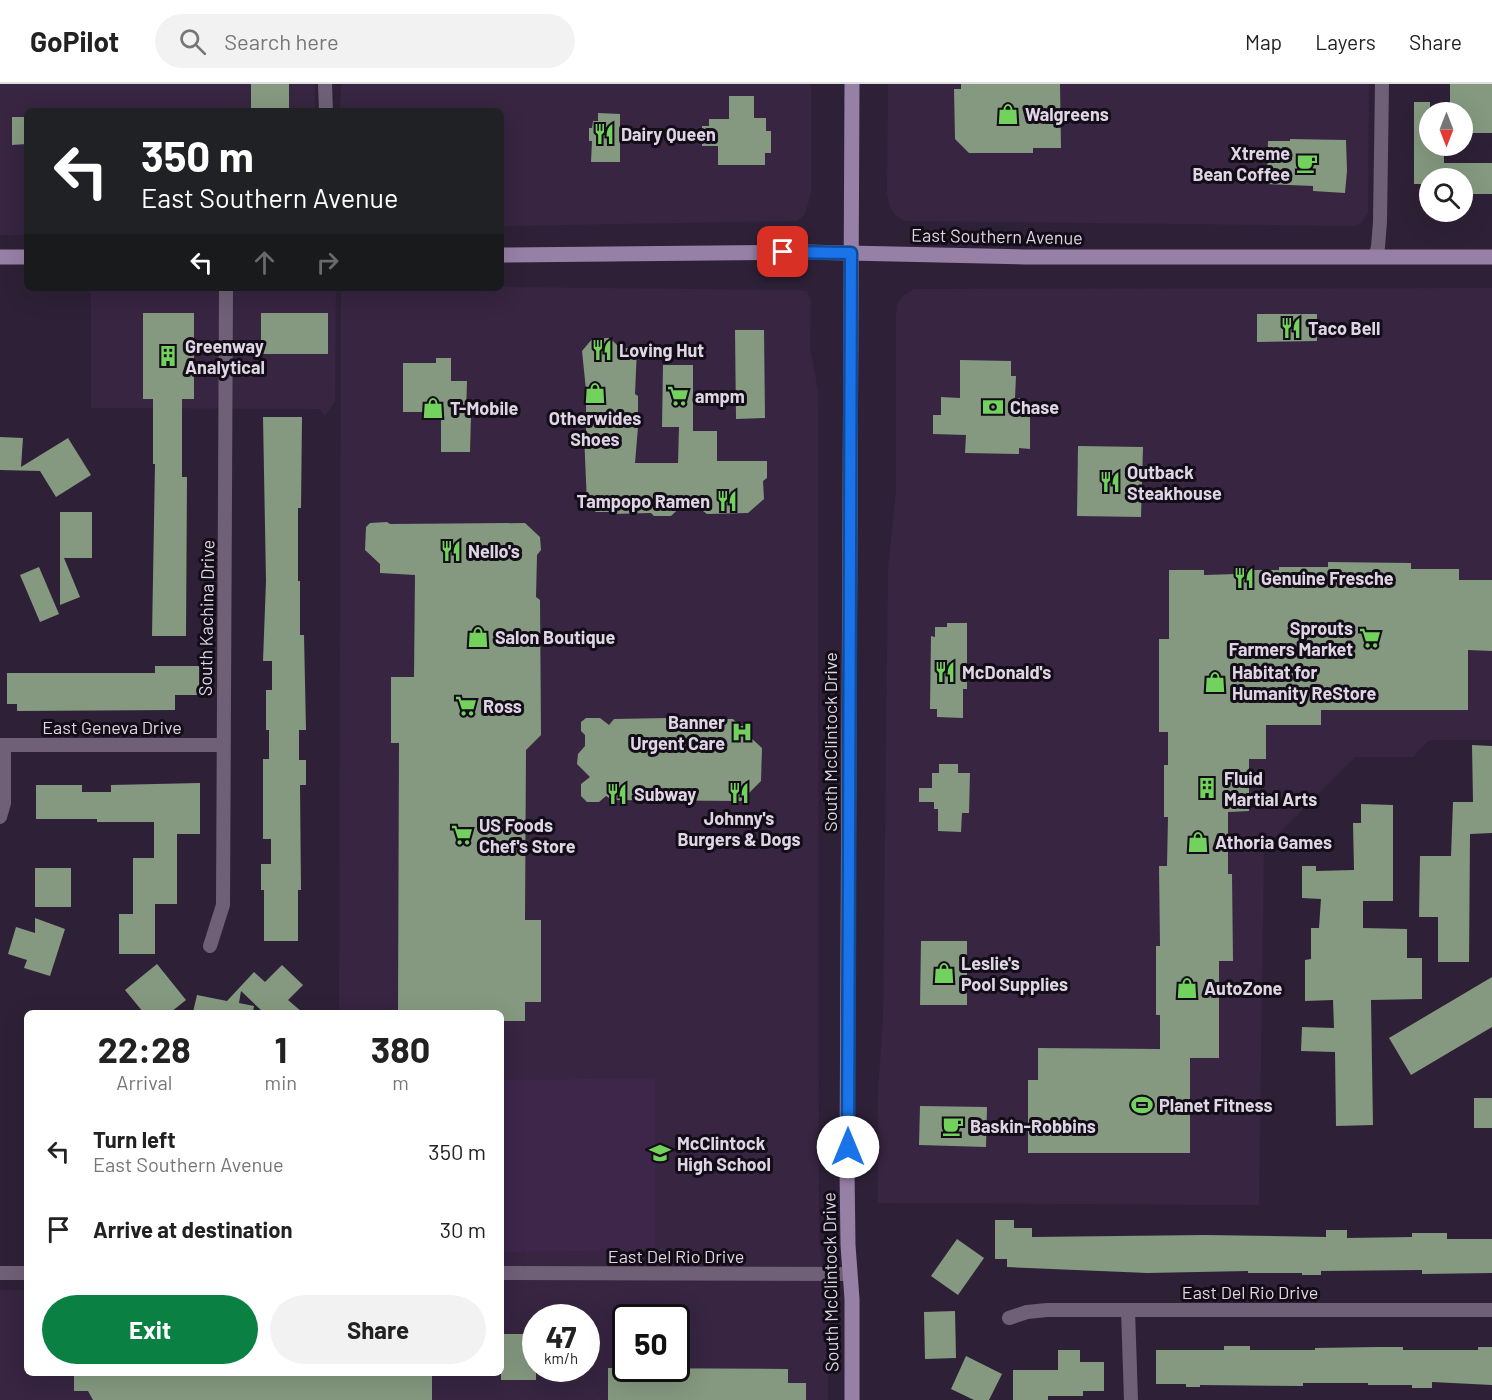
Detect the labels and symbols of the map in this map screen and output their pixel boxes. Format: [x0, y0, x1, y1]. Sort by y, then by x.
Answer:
shop icon: Walgreens [996, 102, 1020, 126]
north arrow [1419, 102, 1473, 156]
place label: Walgreens [1025, 103, 1109, 125]
restaurant icon: Dairy Queen [592, 122, 616, 146]
place label: Dairy Queen [621, 123, 716, 145]
place label: Xtreme Bean Coffee [1192, 142, 1290, 185]
cafe icon: Xtreme Bean Coffee [1295, 151, 1319, 175]
street label: East Southern Avenue [911, 224, 1083, 248]
pin [757, 226, 808, 277]
restaurant icon: Taco Bell [1279, 316, 1303, 340]
place label: Taco Bell [1308, 317, 1380, 339]
place label: Greenway Analytical [185, 335, 265, 378]
restaurant icon: Loving Hut [590, 338, 614, 362]
place label: Loving Hut [619, 339, 704, 361]
building icon: Greenway Analytical [156, 344, 180, 368]
shop icon: Otherwides Shoes [583, 381, 607, 405]
supermarket icon: ampm [666, 384, 690, 408]
place label: ampm [695, 385, 745, 407]
bank icon: Chase [981, 395, 1005, 419]
shop icon: T-Mobile [421, 396, 445, 420]
place label: Chase [1010, 396, 1059, 418]
place label: T-Mobile [450, 397, 518, 419]
place label: Otherwides Shoes [549, 407, 641, 450]
place label: Outback Steakhouse [1127, 461, 1222, 504]
restaurant icon: Outback Steakhouse [1098, 470, 1122, 494]
restaurant icon: Tampopo Ramen [715, 489, 739, 513]
place label: Tampopo Ramen [576, 490, 710, 512]
restaurant icon: Nello's [439, 539, 463, 563]
street label: South Kachina Drive [194, 540, 218, 696]
place label: Nello's [468, 540, 520, 562]
restaurant icon: Genuine Fresche [1232, 566, 1256, 590]
place label: Genuine Fresche [1261, 567, 1394, 589]
place label: Sprouts Farmers Market [1229, 617, 1353, 660]
shop icon: Salon Boutique [466, 625, 490, 649]
place label: Salon Boutique [495, 626, 615, 648]
supermarket icon: Sprouts Farmers Market [1358, 626, 1382, 650]
street label: South McClintock Drive [819, 652, 841, 832]
restaurant icon: McDonald's [933, 660, 957, 684]
place label: McDonald's [962, 661, 1051, 683]
place label: Habitat for Humanity ReStore [1232, 661, 1376, 704]
shop icon: Habitat for Humanity ReStore [1203, 670, 1227, 694]
supermarket icon: Ross [454, 694, 478, 718]
place label: Ross [483, 695, 522, 717]
place label: Banner Urgent Care [630, 711, 725, 754]
street label: East Geneva Drive [42, 716, 182, 738]
hospital icon: Banner Urgent Care [730, 720, 754, 744]
place label: Fluid Martial Arts [1224, 767, 1317, 810]
building icon: Fluid Martial Arts [1195, 776, 1219, 800]
restaurant icon: Johnny's Burgers & Dogs [727, 781, 751, 805]
restaurant icon: Subway [605, 782, 629, 806]
place label: Subway [634, 783, 696, 805]
place label: Johnny's Burgers & Dogs [678, 807, 801, 850]
place label: US Foods Chef's Store [479, 814, 576, 857]
supermarket icon: US Foods Chef's Store [450, 823, 474, 847]
shop icon: Athoria Games [1186, 830, 1210, 854]
place label: Athoria Games [1215, 831, 1332, 853]
place label: Leslie's Pool Supplies [961, 952, 1068, 995]
shop icon: Leslie's Pool Supplies [932, 961, 956, 985]
shop icon: AutoZone [1175, 976, 1199, 1000]
place label: AutoZone [1204, 977, 1282, 999]
sports icon: Planet Fitness [1130, 1093, 1154, 1117]
place label: Planet Fitness [1159, 1094, 1272, 1116]
cafe icon: Baskin-Robbins [941, 1114, 965, 1138]
position arrow [816, 1115, 880, 1179]
place label: Baskin-Robbins [970, 1115, 1096, 1137]
place label: McClintock High School [677, 1132, 771, 1175]
school or university icon: McClintock High School [648, 1141, 672, 1165]
street label: South McClintock Drive [817, 1192, 843, 1372]
street label: East Del Rio Drive [608, 1245, 744, 1267]
street label: East Del Rio Drive [1182, 1281, 1318, 1303]
speed limit sign: 50 [612, 1304, 690, 1382]

